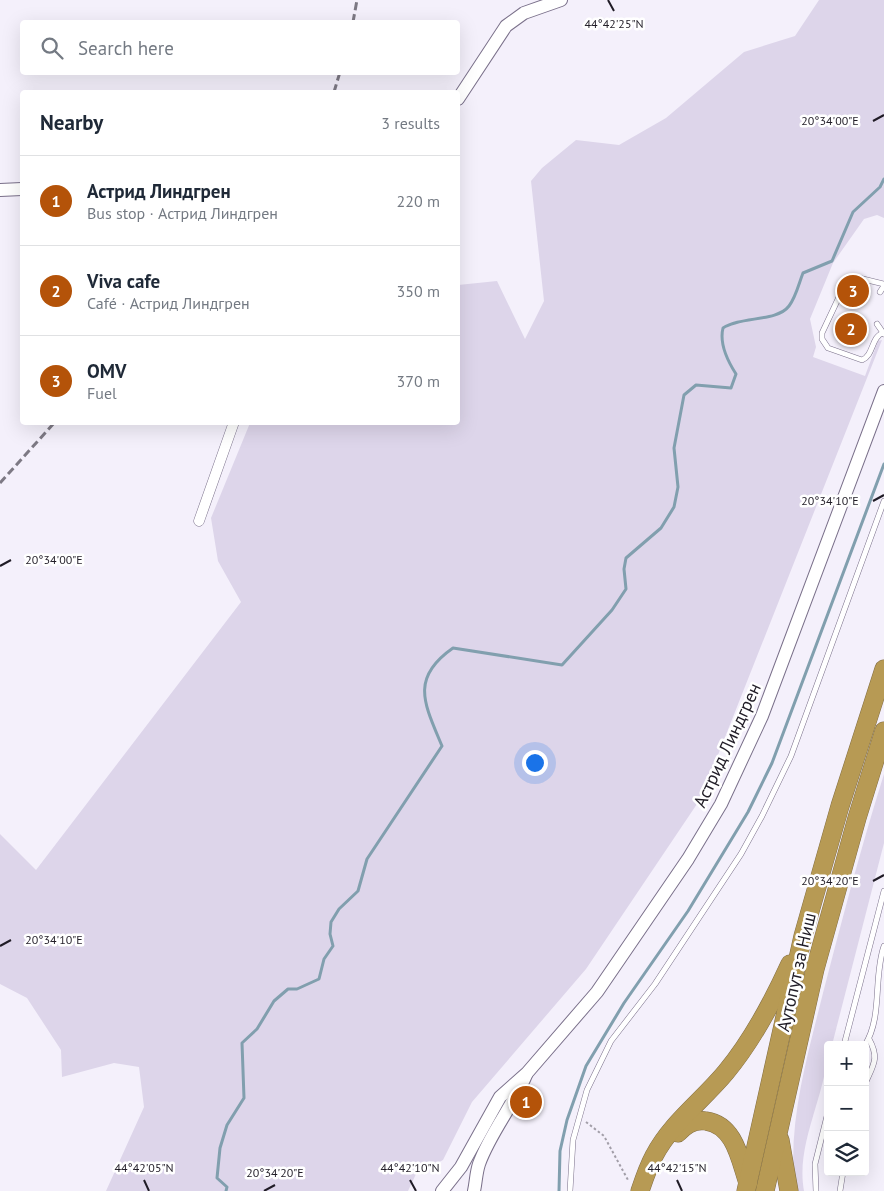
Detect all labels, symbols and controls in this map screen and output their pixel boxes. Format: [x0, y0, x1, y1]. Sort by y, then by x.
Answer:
text: 44°42'25"N [584, 16, 644, 31]
search box [20, 20, 460, 75]
icon: search [38, 34, 66, 62]
text: Search here [78, 36, 174, 60]
text: Nearby [40, 109, 103, 136]
text: 3 results [381, 113, 440, 133]
text: 20°34'00"E [801, 113, 859, 128]
text: Астрид Линдгрен [87, 179, 231, 203]
text: 1 [51, 191, 61, 211]
text: 220 m [397, 191, 440, 211]
text: Bus stop · Астрид Линдгрен [87, 203, 278, 223]
text: Viva cafe [87, 269, 160, 293]
pin: 3 [837, 272, 869, 310]
text: 2 [51, 281, 61, 301]
text: 350 m [397, 281, 440, 301]
text: Café · Астрид Линдгрен [87, 293, 250, 313]
pin: 2 [835, 310, 867, 348]
text: OMV [87, 359, 126, 383]
text: 3 [51, 371, 61, 391]
text: 370 m [397, 371, 440, 391]
text: Fuel [87, 383, 117, 403]
text: 20°34'10"E [801, 493, 859, 508]
text: 20°34'00"E [25, 552, 83, 567]
street label: Астрид Линдгрен [688, 679, 766, 811]
your location [522, 750, 548, 776]
text: 20°34'20"E [801, 873, 859, 888]
street label: Аутопут за Ниш [771, 910, 821, 1034]
text: 20°34'10"E [25, 932, 83, 947]
map controls [824, 1041, 869, 1176]
button: + [824, 1041, 869, 1086]
pin: 1 [510, 1083, 542, 1121]
button: − [824, 1086, 869, 1131]
button: layers [824, 1131, 869, 1176]
text: 44°42'05"N [114, 1160, 174, 1175]
text: 44°42'10"N [380, 1160, 440, 1175]
text: 44°42'15"N [647, 1160, 707, 1175]
text: 20°34'20"E [246, 1165, 304, 1180]

